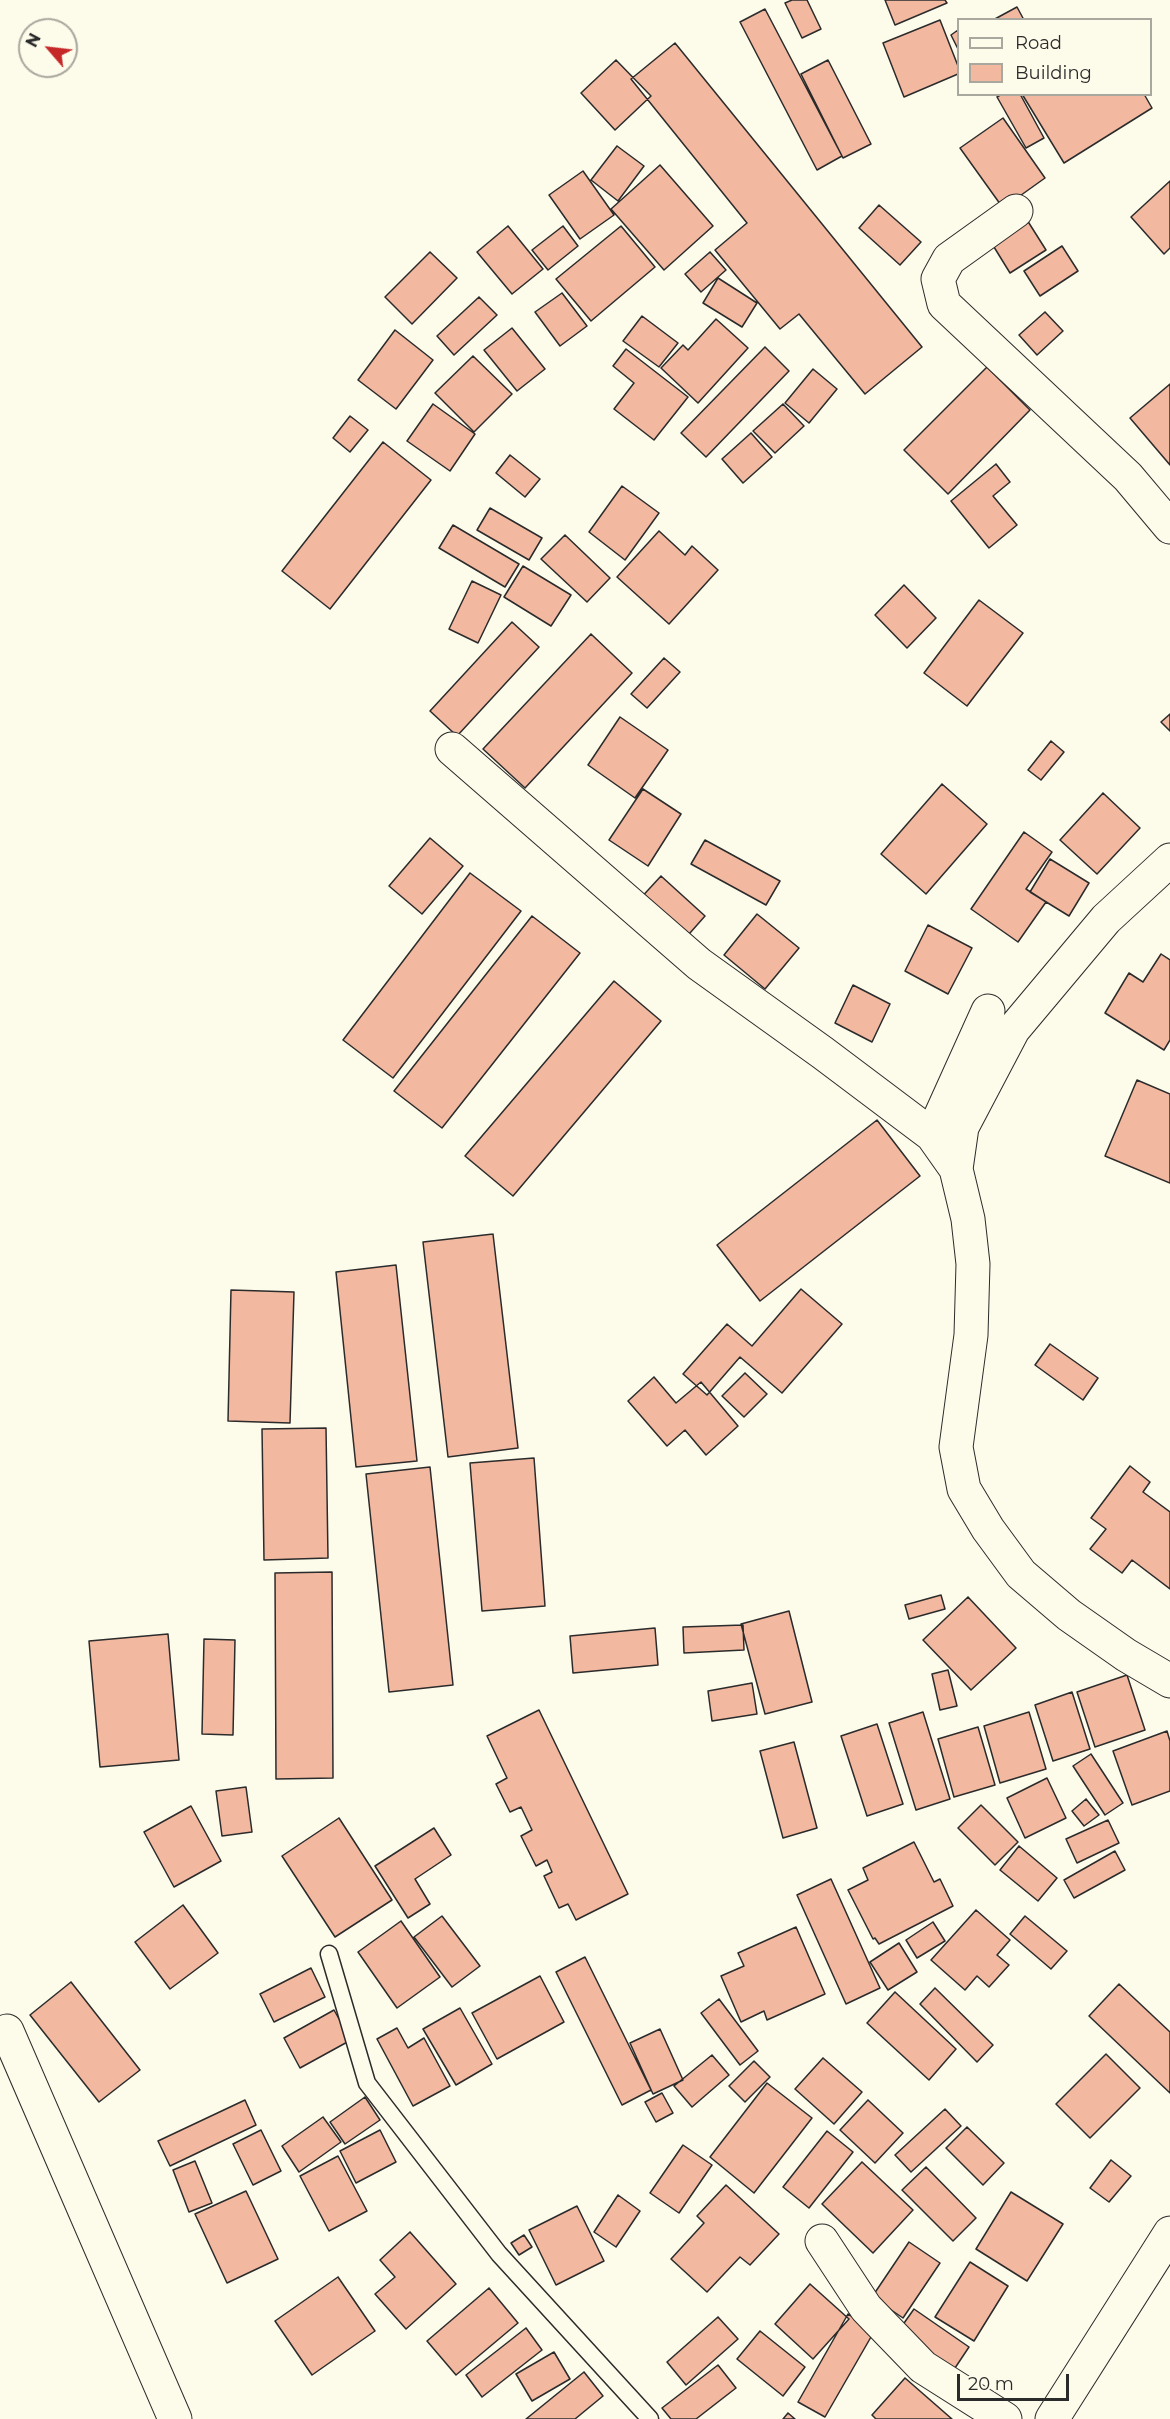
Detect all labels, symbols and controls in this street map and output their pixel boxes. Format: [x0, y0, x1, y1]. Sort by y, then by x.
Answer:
north arrow [18, 18, 78, 78]
legend [957, 18, 1152, 96]
text: N [22, 30, 45, 50]
text: Road [1015, 32, 1062, 54]
text: Building [1015, 62, 1092, 84]
scale bar [960, 2362, 1072, 2400]
text: 20 m [968, 2373, 1014, 2395]

